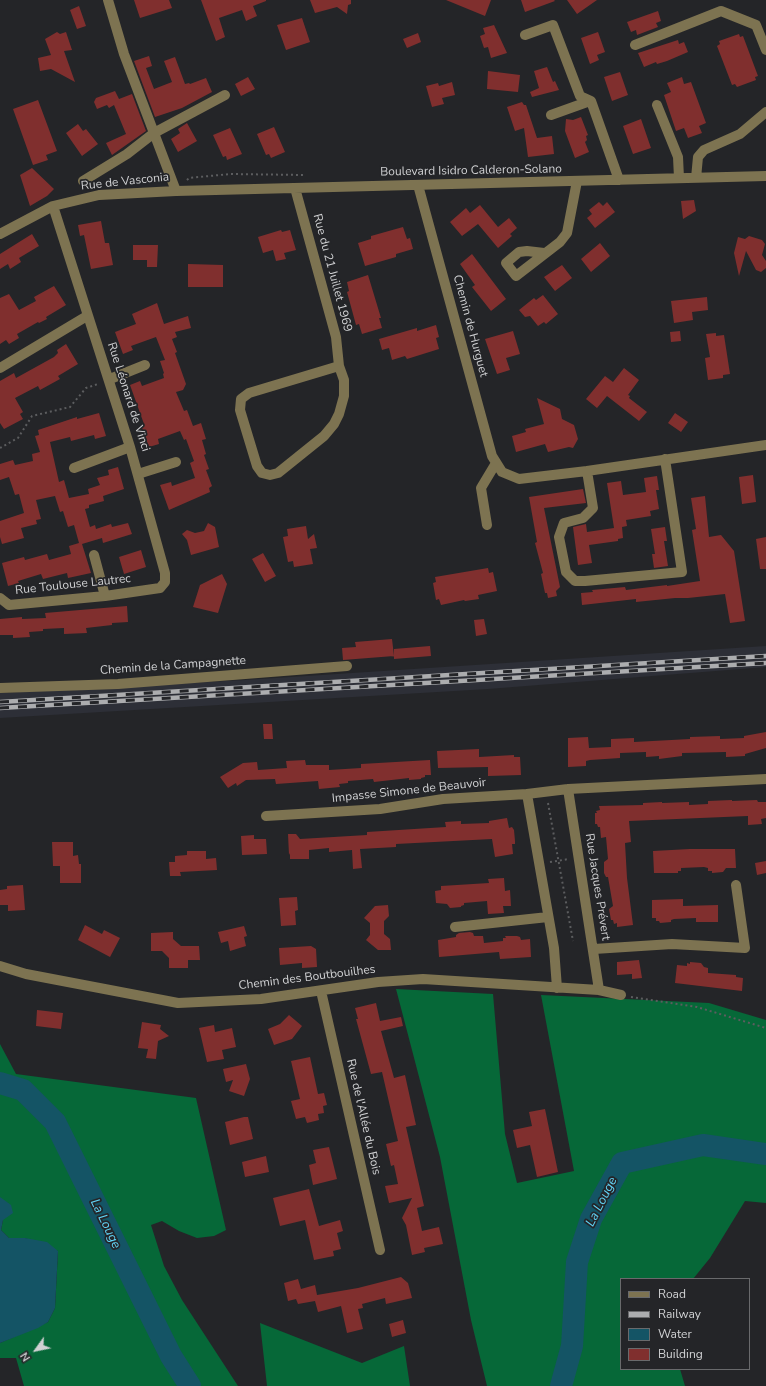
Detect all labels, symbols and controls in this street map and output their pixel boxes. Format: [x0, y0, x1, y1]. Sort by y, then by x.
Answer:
street label: Boulevard Isidro Calderon-Solano [380, 162, 562, 180]
street label: Rue de Vasconia [80, 170, 170, 194]
street label: Rue du 21 Juillet 1969 [309, 212, 355, 334]
street label: Chemin de Hurguet [449, 273, 491, 379]
street label: Rue Léonard de Vinci [104, 341, 152, 453]
street label: Rue Toulouse Lautrec [15, 572, 131, 598]
street label: Chemin de la Campagnette [99, 654, 247, 678]
street label: Impasse Simone de Beauvoir [331, 776, 487, 806]
street label: Rue Jacques Prévert [581, 832, 613, 942]
street label: Chemin des Boutbouilhes [238, 962, 376, 994]
street label: Rue de l'Allée du Bois [343, 1058, 383, 1176]
water label: La Louge [583, 1175, 621, 1229]
water label: La Louge [86, 1197, 124, 1251]
legend [620, 1278, 750, 1370]
text: Road [658, 1286, 686, 1302]
text: Railway [658, 1306, 701, 1322]
text: Water [658, 1326, 692, 1342]
north arrow [16, 1330, 56, 1370]
text: Building [658, 1346, 703, 1362]
text: N [17, 1349, 34, 1364]

